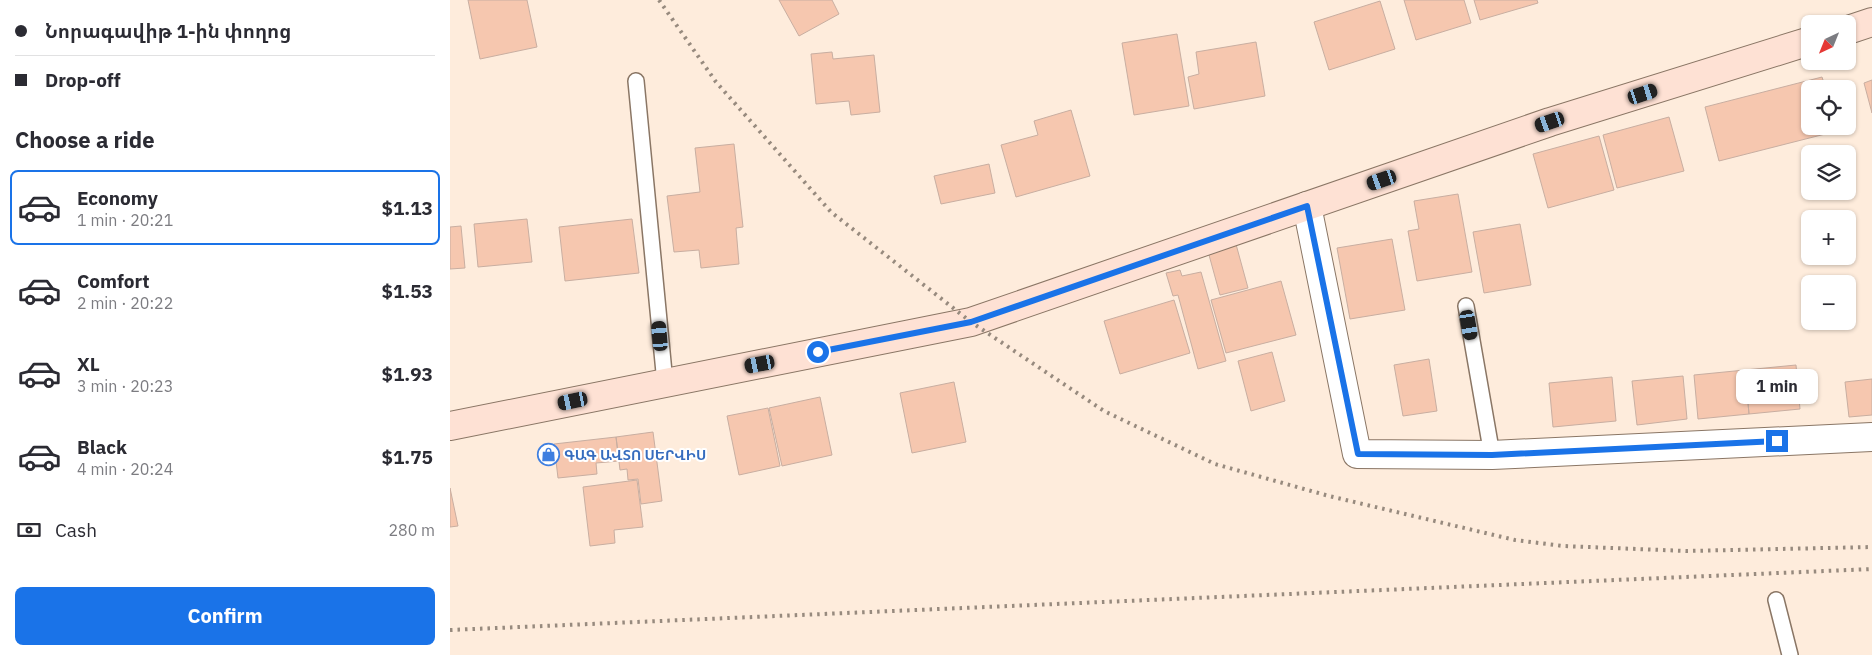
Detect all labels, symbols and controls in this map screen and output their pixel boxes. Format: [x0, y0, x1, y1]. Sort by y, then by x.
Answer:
north arrow [1801, 15, 1856, 70]
map controls [1801, 15, 1856, 330]
text: Նորագավիթ 1-ին փողոց [45, 19, 291, 43]
text: Drop-off [45, 68, 121, 92]
button: locate [1801, 80, 1856, 135]
car [1626, 82, 1659, 106]
car [1533, 110, 1566, 134]
text: Choose a ride [15, 125, 155, 154]
button: layers [1801, 145, 1856, 200]
car [1365, 168, 1398, 192]
icon: car [17, 185, 62, 230]
text: Economy [77, 186, 158, 210]
text: $1.13 [381, 196, 433, 220]
text: 1 min · 20:21 [77, 210, 173, 230]
button: + [1801, 210, 1856, 265]
icon: car [17, 268, 62, 313]
text: Comfort [77, 269, 150, 293]
button: − [1801, 275, 1856, 330]
text: $1.53 [381, 279, 433, 303]
text: 2 min · 20:22 [77, 293, 173, 313]
car [1459, 309, 1478, 341]
car [651, 320, 668, 352]
route start [807, 341, 829, 363]
icon: car [17, 351, 62, 396]
text: XL [77, 352, 100, 376]
car [743, 354, 776, 374]
text: $1.93 [381, 362, 433, 386]
callout: 1 min [1736, 368, 1818, 404]
text: 3 min · 20:23 [77, 376, 173, 396]
text: 1 min [1756, 376, 1798, 396]
car [556, 391, 589, 411]
route end [1766, 430, 1788, 452]
icon: car [17, 434, 62, 479]
text: Black [77, 435, 127, 459]
shop icon: ԳԱԳ ԱՎՏՈ ՍԵՐՎԻՍ [536, 443, 560, 467]
text: $1.75 [381, 445, 433, 469]
place label: ԳԱԳ ԱՎՏՈ ՍԵՐՎԻՍ [564, 446, 706, 464]
text: 4 min · 20:24 [77, 459, 173, 479]
icon: cash [15, 516, 43, 544]
text: Cash [55, 518, 97, 542]
text: 280 m [388, 520, 435, 540]
button: Confirm [15, 587, 435, 645]

